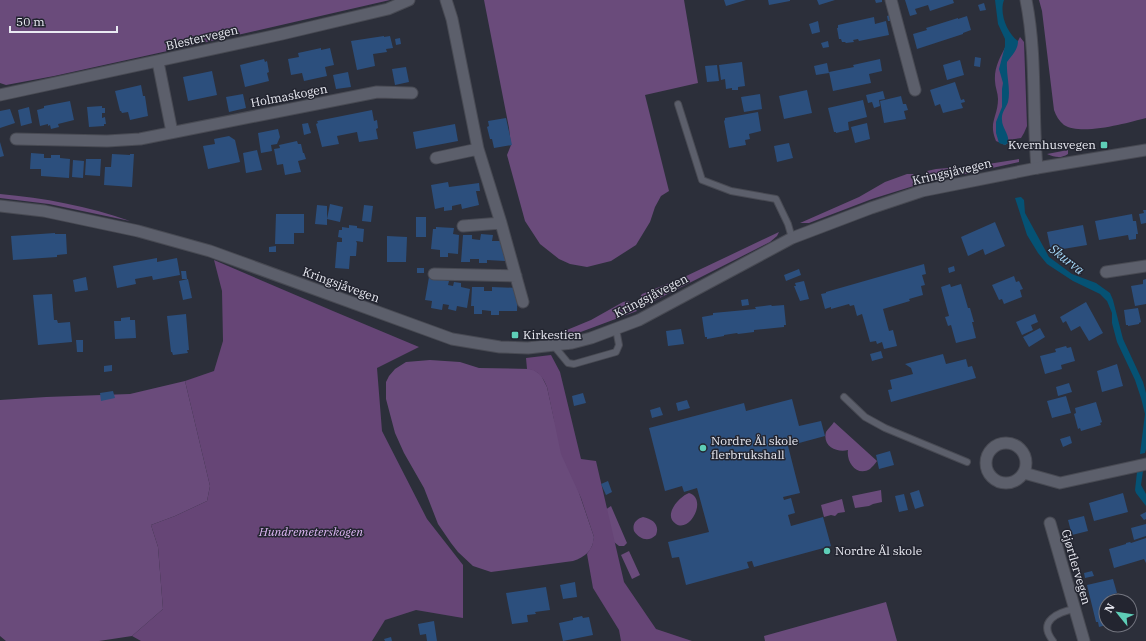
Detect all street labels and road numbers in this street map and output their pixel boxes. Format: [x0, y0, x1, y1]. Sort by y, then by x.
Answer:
street label: Blestervegen [164, 22, 240, 53]
street label: Holmaskogen [249, 81, 329, 110]
street label: Kringsjåvegen [911, 155, 993, 188]
street label: Kringsjåvegen [301, 264, 382, 306]
street label: Kringsjåvegen [611, 270, 690, 321]
street label: Gjørtlervegen [1059, 527, 1094, 607]

